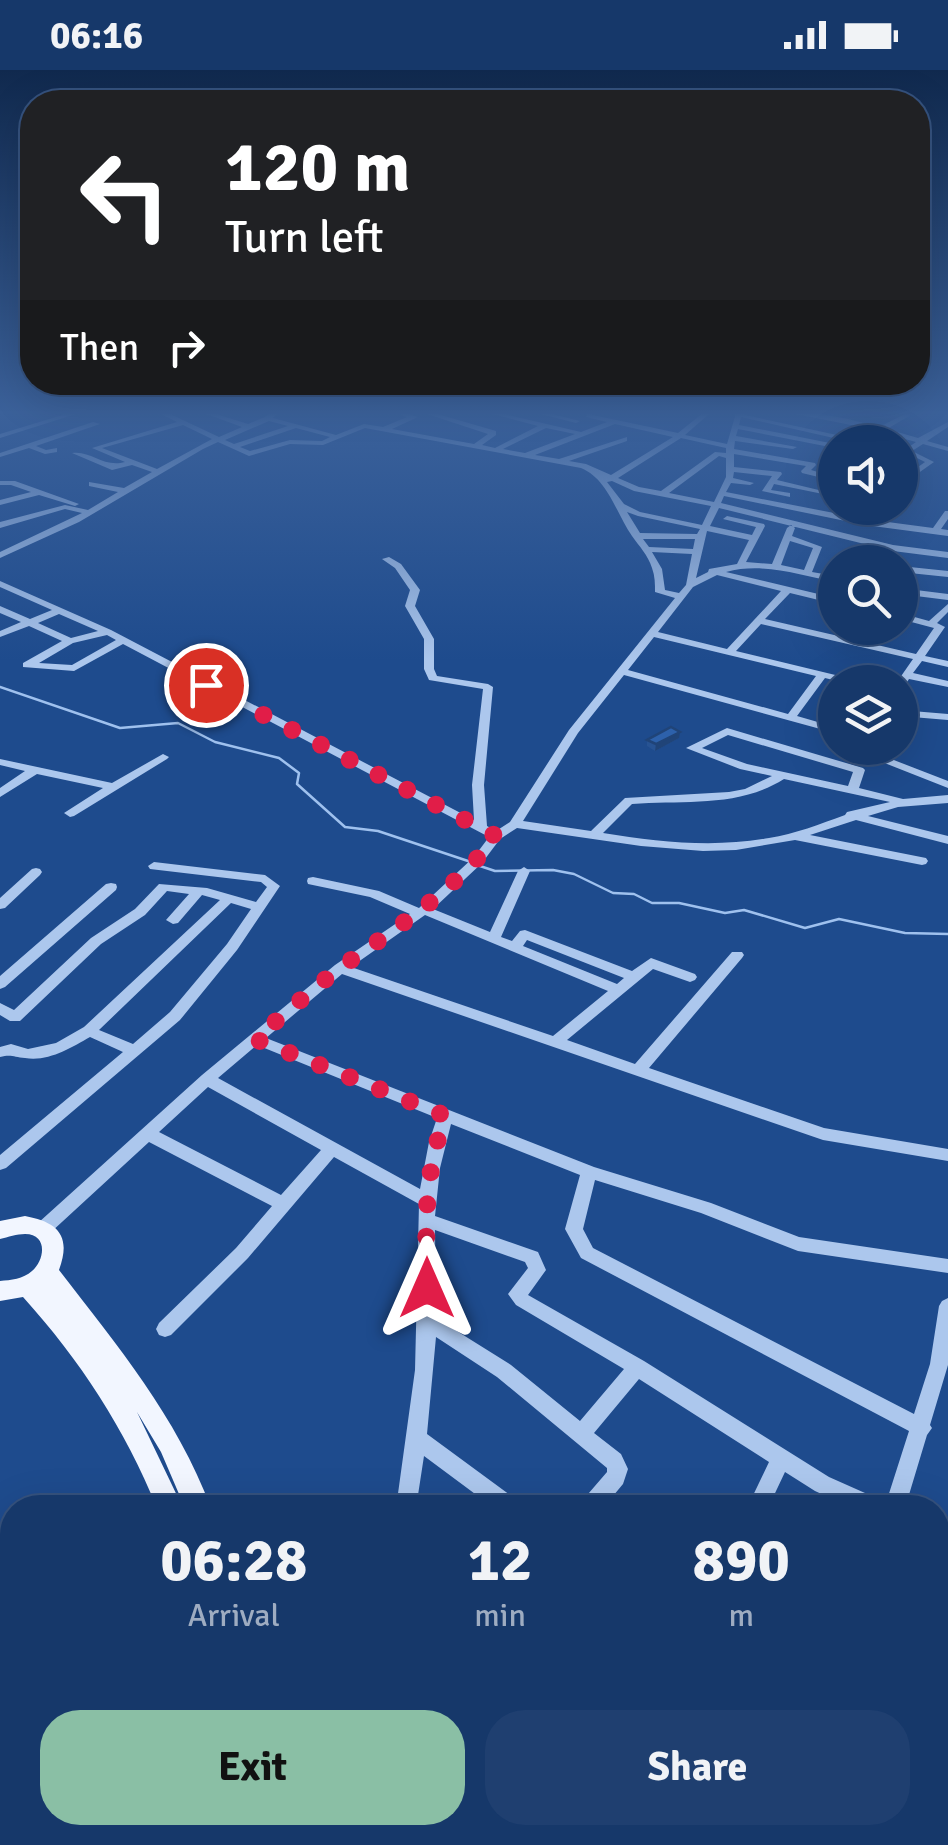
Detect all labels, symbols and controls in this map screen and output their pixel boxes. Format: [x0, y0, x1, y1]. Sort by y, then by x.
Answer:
text: 06:16 [50, 12, 143, 59]
text: 120 m [225, 124, 410, 210]
icon: left [60, 130, 190, 260]
text: Turn left [225, 210, 384, 265]
icon: right [159, 320, 214, 375]
text: Then [60, 324, 139, 371]
map controls [818, 425, 918, 765]
button: sound [818, 425, 918, 525]
button: search [818, 545, 918, 645]
pin [164, 643, 249, 728]
icon: arrive [179, 658, 234, 713]
button: layers [818, 665, 918, 765]
position arrow [375, 1236, 479, 1340]
text: 06:28 [160, 1524, 307, 1598]
text: 12 [468, 1524, 532, 1598]
text: 890 [693, 1524, 790, 1598]
text: Arrival [188, 1596, 280, 1635]
text: min [474, 1596, 526, 1635]
text: m [728, 1596, 754, 1635]
button: Exit [40, 1710, 465, 1825]
button: Share [485, 1710, 910, 1825]

